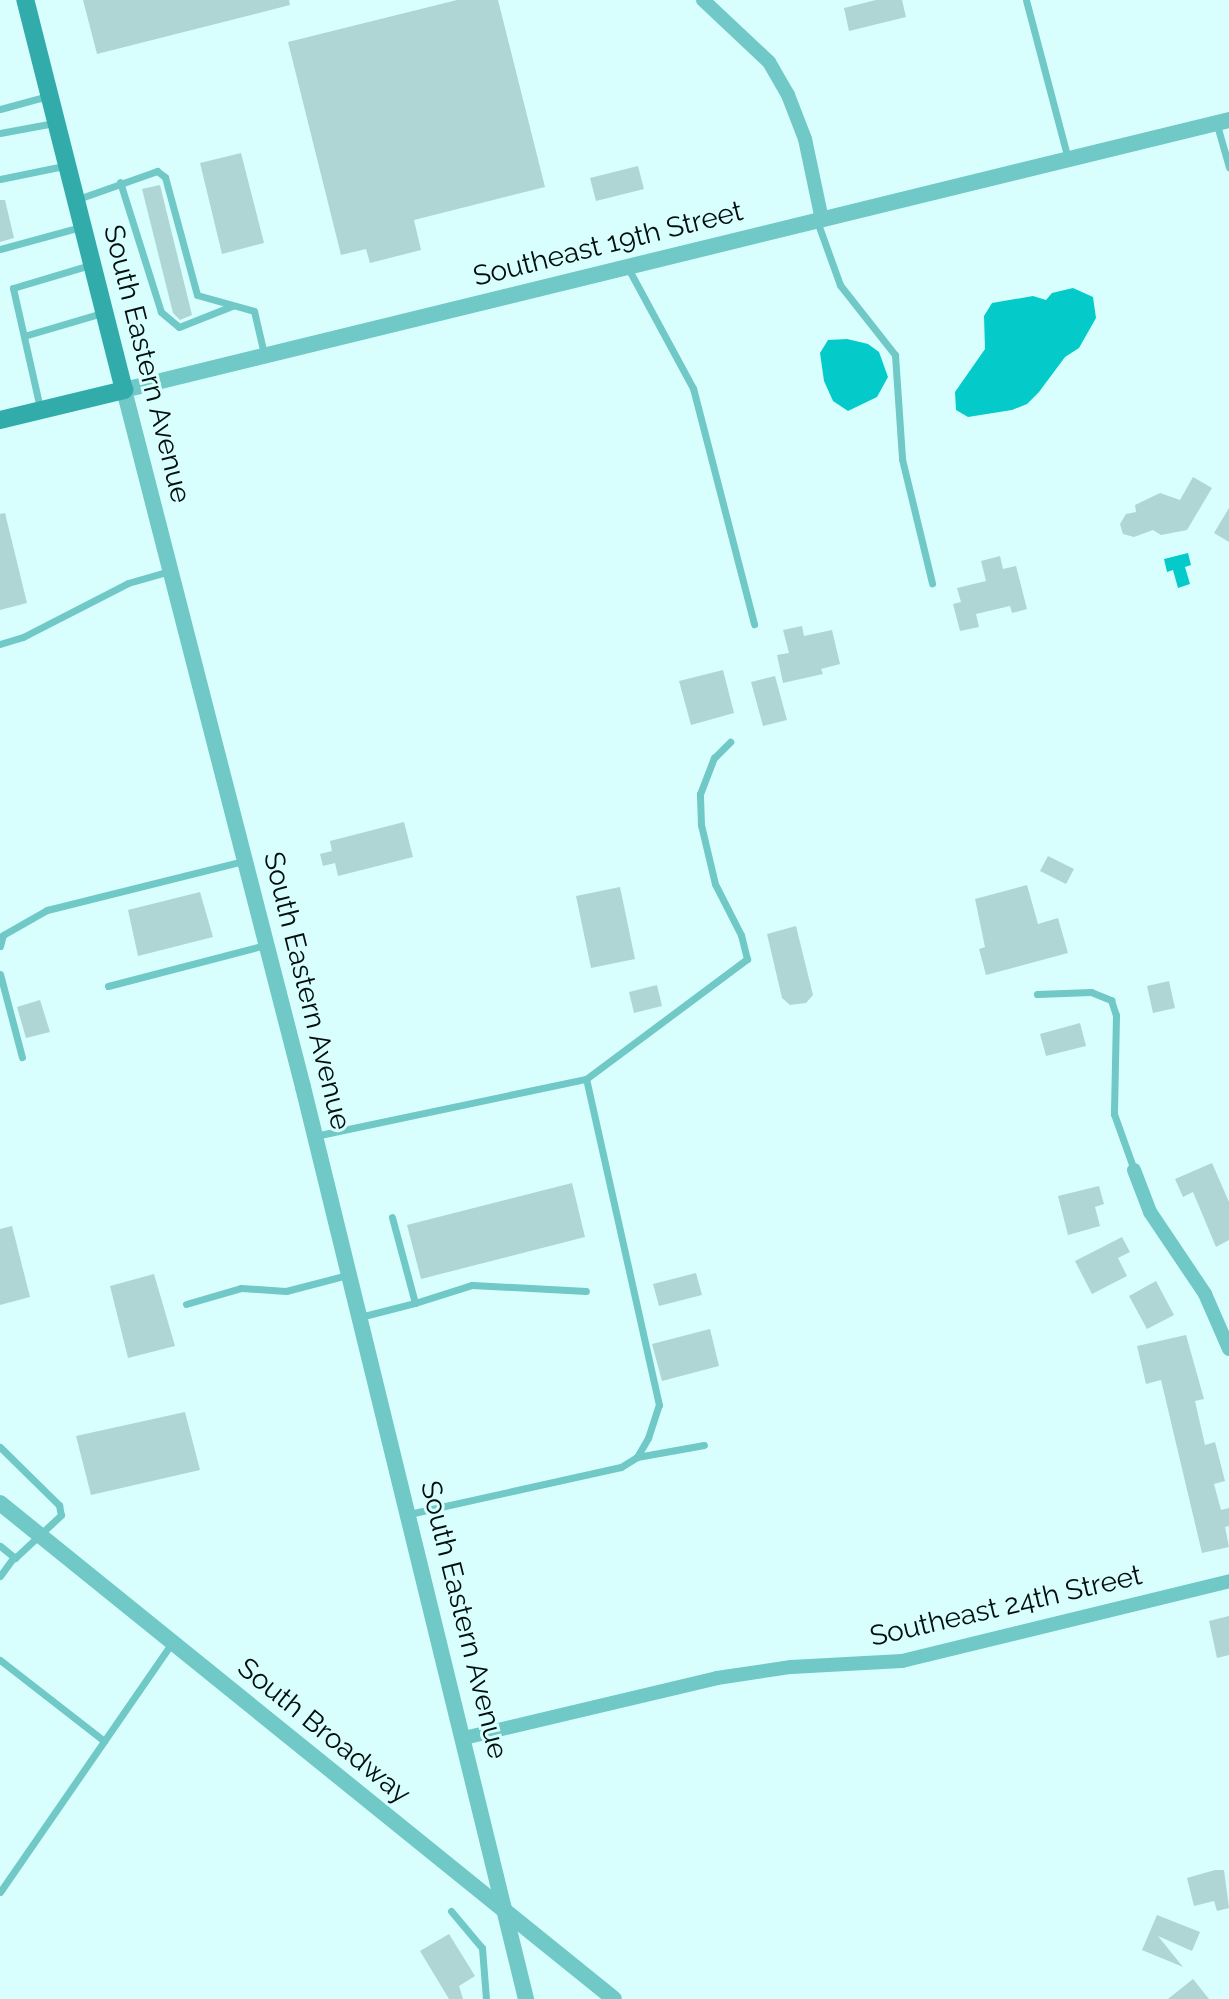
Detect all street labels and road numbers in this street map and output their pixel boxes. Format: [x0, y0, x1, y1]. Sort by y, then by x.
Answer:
street label: Southeast 19th Street [470, 194, 746, 294]
street label: South Eastern Avenue [96, 221, 198, 507]
street label: South Eastern Avenue [256, 848, 358, 1134]
street label: South Eastern Avenue [413, 1477, 515, 1763]
street label: Southeast 24th Street [867, 1558, 1145, 1654]
street label: South Broadway [231, 1651, 417, 1811]

